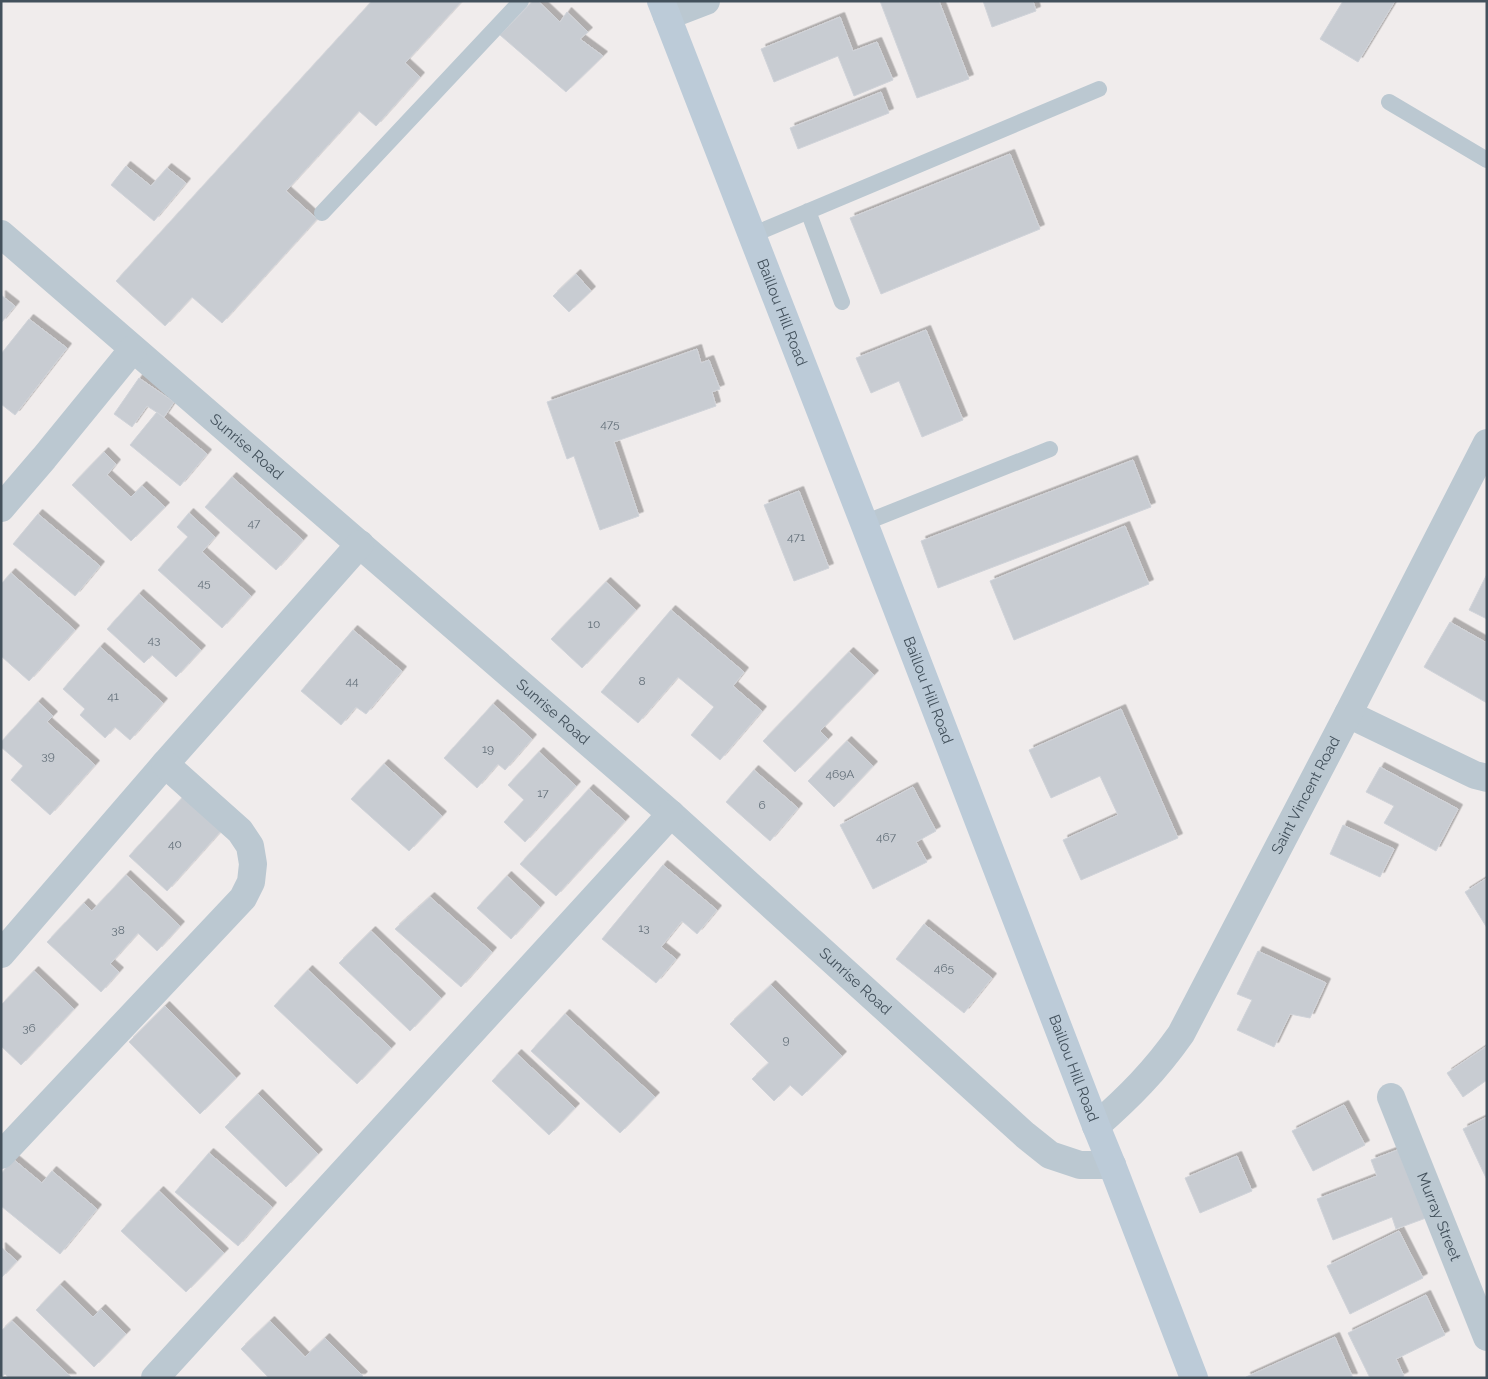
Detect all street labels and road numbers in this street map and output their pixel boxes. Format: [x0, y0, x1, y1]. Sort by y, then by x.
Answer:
street label: Baillou Hill Road [753, 256, 811, 368]
street label: Sunrise Road [206, 410, 287, 483]
street label: Baillou Hill Road [900, 634, 957, 746]
street label: Sunrise Road [513, 675, 593, 748]
street label: Saint Vincent Road [1268, 733, 1344, 857]
street label: Sunrise Road [815, 944, 895, 1018]
street label: Baillou Hill Road [1045, 1012, 1102, 1124]
street label: Murray Street [1413, 1170, 1465, 1264]

